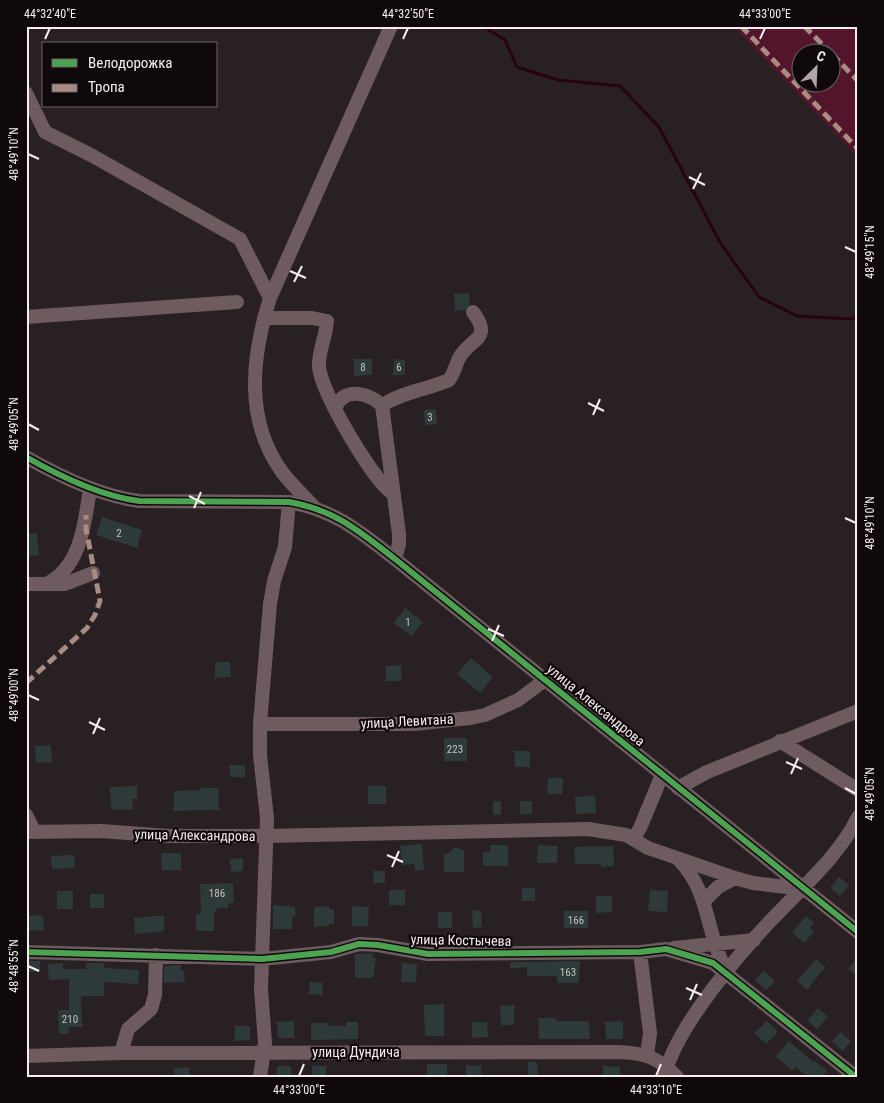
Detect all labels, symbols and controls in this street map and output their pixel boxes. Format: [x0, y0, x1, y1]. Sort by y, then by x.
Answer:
text: 44°32'40"E [24, 7, 76, 21]
text: 44°32'50"E [382, 7, 434, 21]
text: 44°33'00"E [739, 7, 791, 21]
legend [42, 42, 218, 108]
north arrow [792, 42, 842, 92]
text: С [814, 47, 828, 65]
text: Велодорожка [88, 54, 173, 72]
text: Тропа [88, 78, 125, 96]
text: 48°49'10"N [7, 127, 21, 181]
text: 48°49'15"N [863, 225, 877, 279]
house number: 8 [360, 361, 366, 374]
house number: 6 [396, 361, 402, 374]
text: 48°49'05"N [7, 397, 21, 451]
house number: 3 [427, 411, 433, 424]
text: 48°49'10"N [863, 496, 877, 550]
house number: 2 [116, 527, 122, 540]
house number: 1 [405, 616, 411, 629]
street label: улица Александрова [544, 661, 648, 749]
text: 48°49'00"N [7, 668, 21, 722]
street label: улица Левитана [360, 711, 454, 731]
house number: 223 [447, 743, 463, 756]
text: 48°49'05"N [863, 767, 877, 821]
street label: улица Александрова [134, 826, 256, 844]
house number: 186 [209, 887, 225, 900]
house number: 166 [568, 914, 584, 927]
street label: улица Костычева [410, 931, 512, 949]
text: 48°48'55"N [7, 939, 21, 993]
house number: 163 [560, 966, 576, 979]
house number: 210 [62, 1013, 78, 1026]
street label: улица Дундича [312, 1044, 400, 1060]
text: 44°33'00"E [273, 1083, 325, 1097]
text: 44°33'10"E [630, 1083, 682, 1097]

